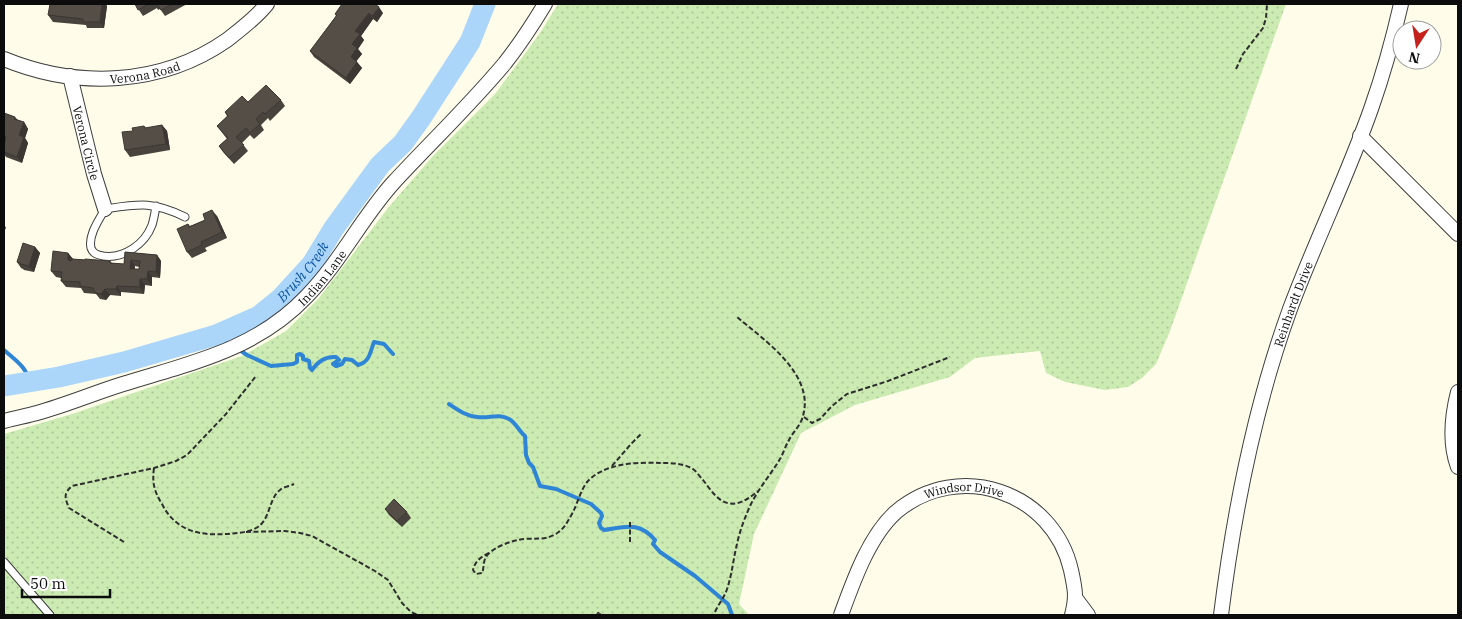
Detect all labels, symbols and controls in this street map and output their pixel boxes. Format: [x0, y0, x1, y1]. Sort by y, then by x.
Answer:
north arrow [1392, 20, 1442, 70]
text: N [1407, 48, 1422, 68]
street label: Verona Road [109, 58, 182, 86]
street label: Verona Circle [70, 104, 103, 182]
water label: Brush Creek [272, 238, 333, 306]
street label: Indian Lane [294, 247, 349, 309]
street label: Reinhardt Drive [1270, 259, 1316, 348]
street label: Windsor Drive [922, 479, 1006, 501]
scale bar [22, 566, 110, 598]
text: 50 m [30, 574, 66, 593]

